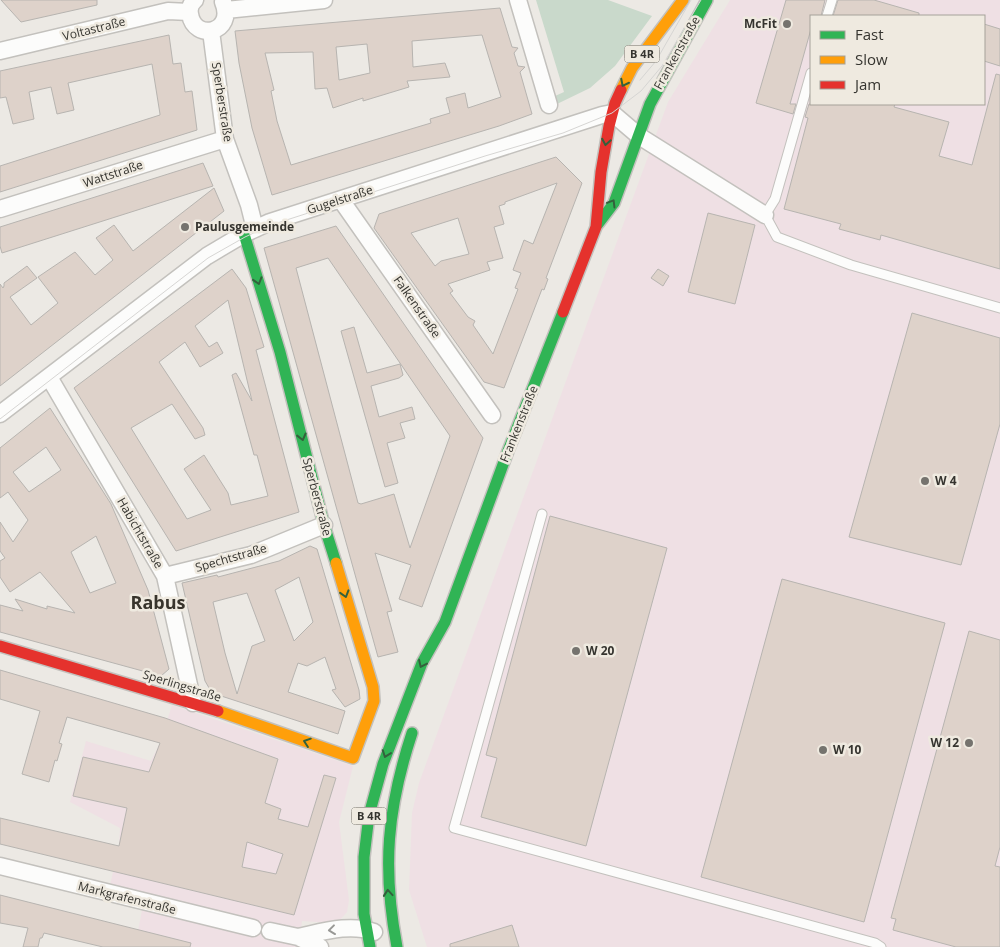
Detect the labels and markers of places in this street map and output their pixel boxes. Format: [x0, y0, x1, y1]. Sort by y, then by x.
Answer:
place label: McFit [744, 15, 777, 32]
marker: McFit [781, 18, 793, 30]
place label: Paulusgemeinde [195, 218, 294, 235]
marker: Paulusgemeinde [179, 221, 191, 233]
place label: W 4 [935, 472, 957, 489]
marker: W 4 [919, 475, 931, 487]
place label: W 20 [586, 642, 615, 659]
marker: W 20 [570, 645, 582, 657]
place label: W 12 [931, 734, 959, 751]
marker: W 12 [963, 737, 975, 749]
place label: W 10 [833, 741, 862, 758]
marker: W 10 [817, 744, 829, 756]

